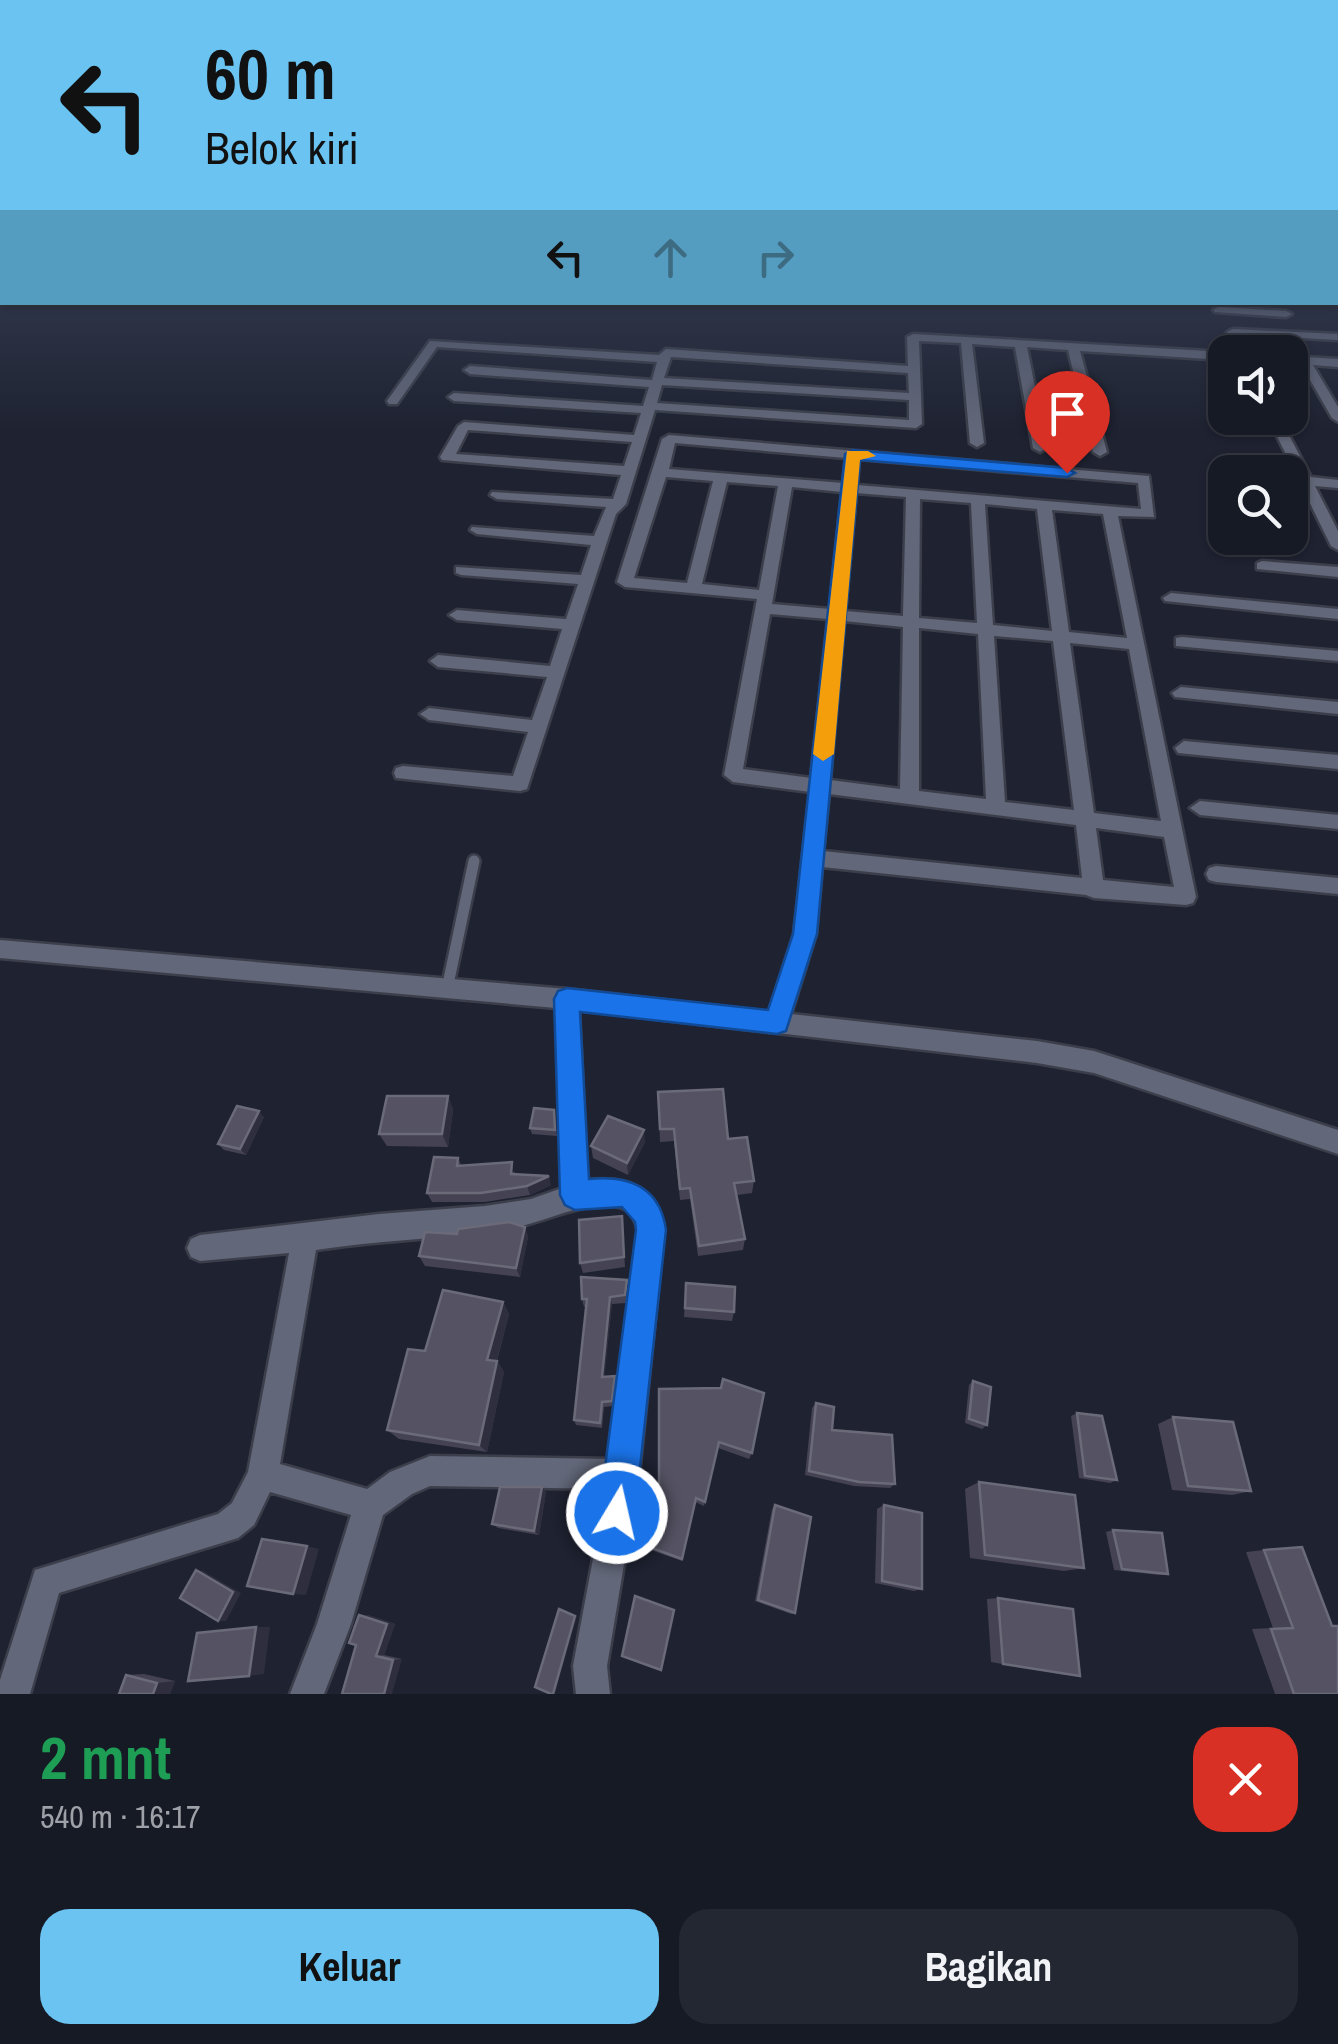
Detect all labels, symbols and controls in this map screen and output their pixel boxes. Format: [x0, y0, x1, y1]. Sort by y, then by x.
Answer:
text: 60 m [205, 27, 336, 121]
icon: left [40, 40, 170, 170]
text: Belok kiri [205, 117, 359, 178]
icon: left [538, 230, 593, 285]
icon: ahead [643, 230, 698, 285]
icon: right [748, 230, 803, 285]
map controls [1208, 335, 1308, 555]
button: sound [1208, 335, 1308, 435]
pin [1025, 371, 1110, 474]
icon: arrive [1040, 386, 1095, 441]
button: search [1208, 455, 1308, 555]
position arrow [565, 1461, 669, 1565]
text: 2 mnt [40, 1717, 171, 1798]
button: close [1193, 1727, 1298, 1832]
text: 540 m · 16:17 [40, 1795, 200, 1838]
button: Keluar [40, 1909, 659, 2024]
button: Bagikan [679, 1909, 1298, 2024]

